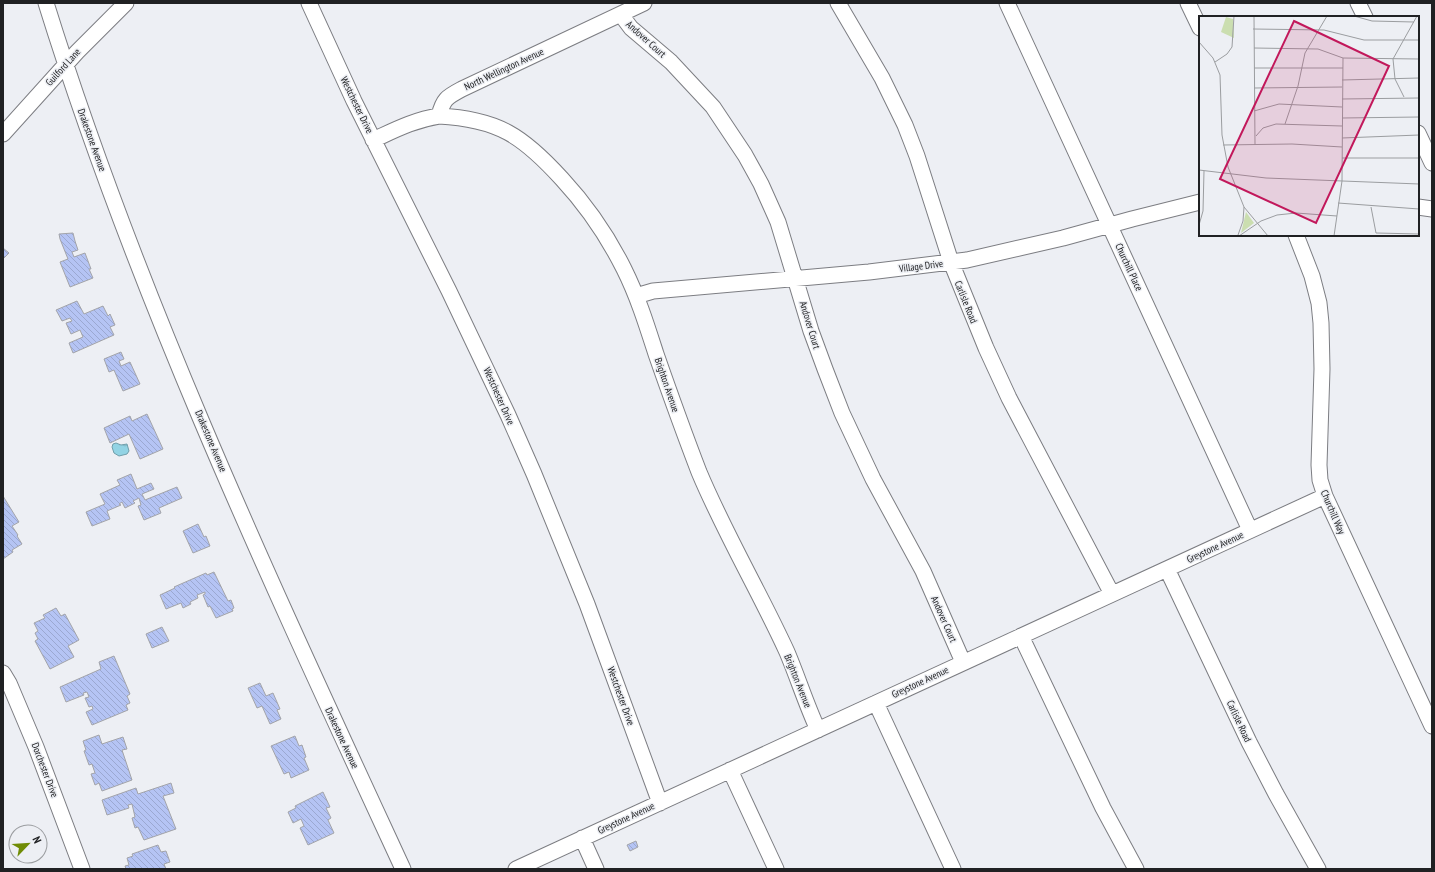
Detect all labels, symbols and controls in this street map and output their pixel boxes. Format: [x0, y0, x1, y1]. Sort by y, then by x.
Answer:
inset map [1199, 16, 1419, 236]
street label: Andover Court [623, 18, 669, 60]
street label: Guilford Lane [43, 45, 83, 89]
street label: North Wellington Avenue [462, 45, 546, 93]
street label: Westchester Drive [338, 74, 376, 136]
street label: Drakestone Avenue [75, 107, 109, 173]
street label: Churchill Place [1112, 241, 1146, 293]
street label: Village Drive [897, 257, 944, 275]
street label: Carlisle Road [952, 279, 980, 325]
street label: Andover Court [797, 300, 823, 351]
street label: Brighton Avenue [652, 356, 682, 414]
street label: Westchester Drive [480, 365, 518, 427]
street label: Drakestone Avenue [192, 408, 230, 474]
street label: Churchill Way [1318, 488, 1348, 536]
street label: Greystone Avenue [1184, 528, 1246, 566]
street label: Andover Court [928, 594, 960, 644]
street label: Brighton Avenue [781, 652, 815, 710]
street label: Greystone Avenue [889, 663, 951, 701]
street label: Westchester Drive [604, 665, 638, 727]
street label: Carlisle Road [1224, 698, 1254, 744]
street label: Drakestone Avenue [322, 705, 362, 771]
street label: Dorchester Drive [29, 741, 61, 799]
street label: Greystone Avenue [595, 799, 657, 837]
north arrow [8, 824, 48, 864]
text: N [29, 834, 45, 845]

